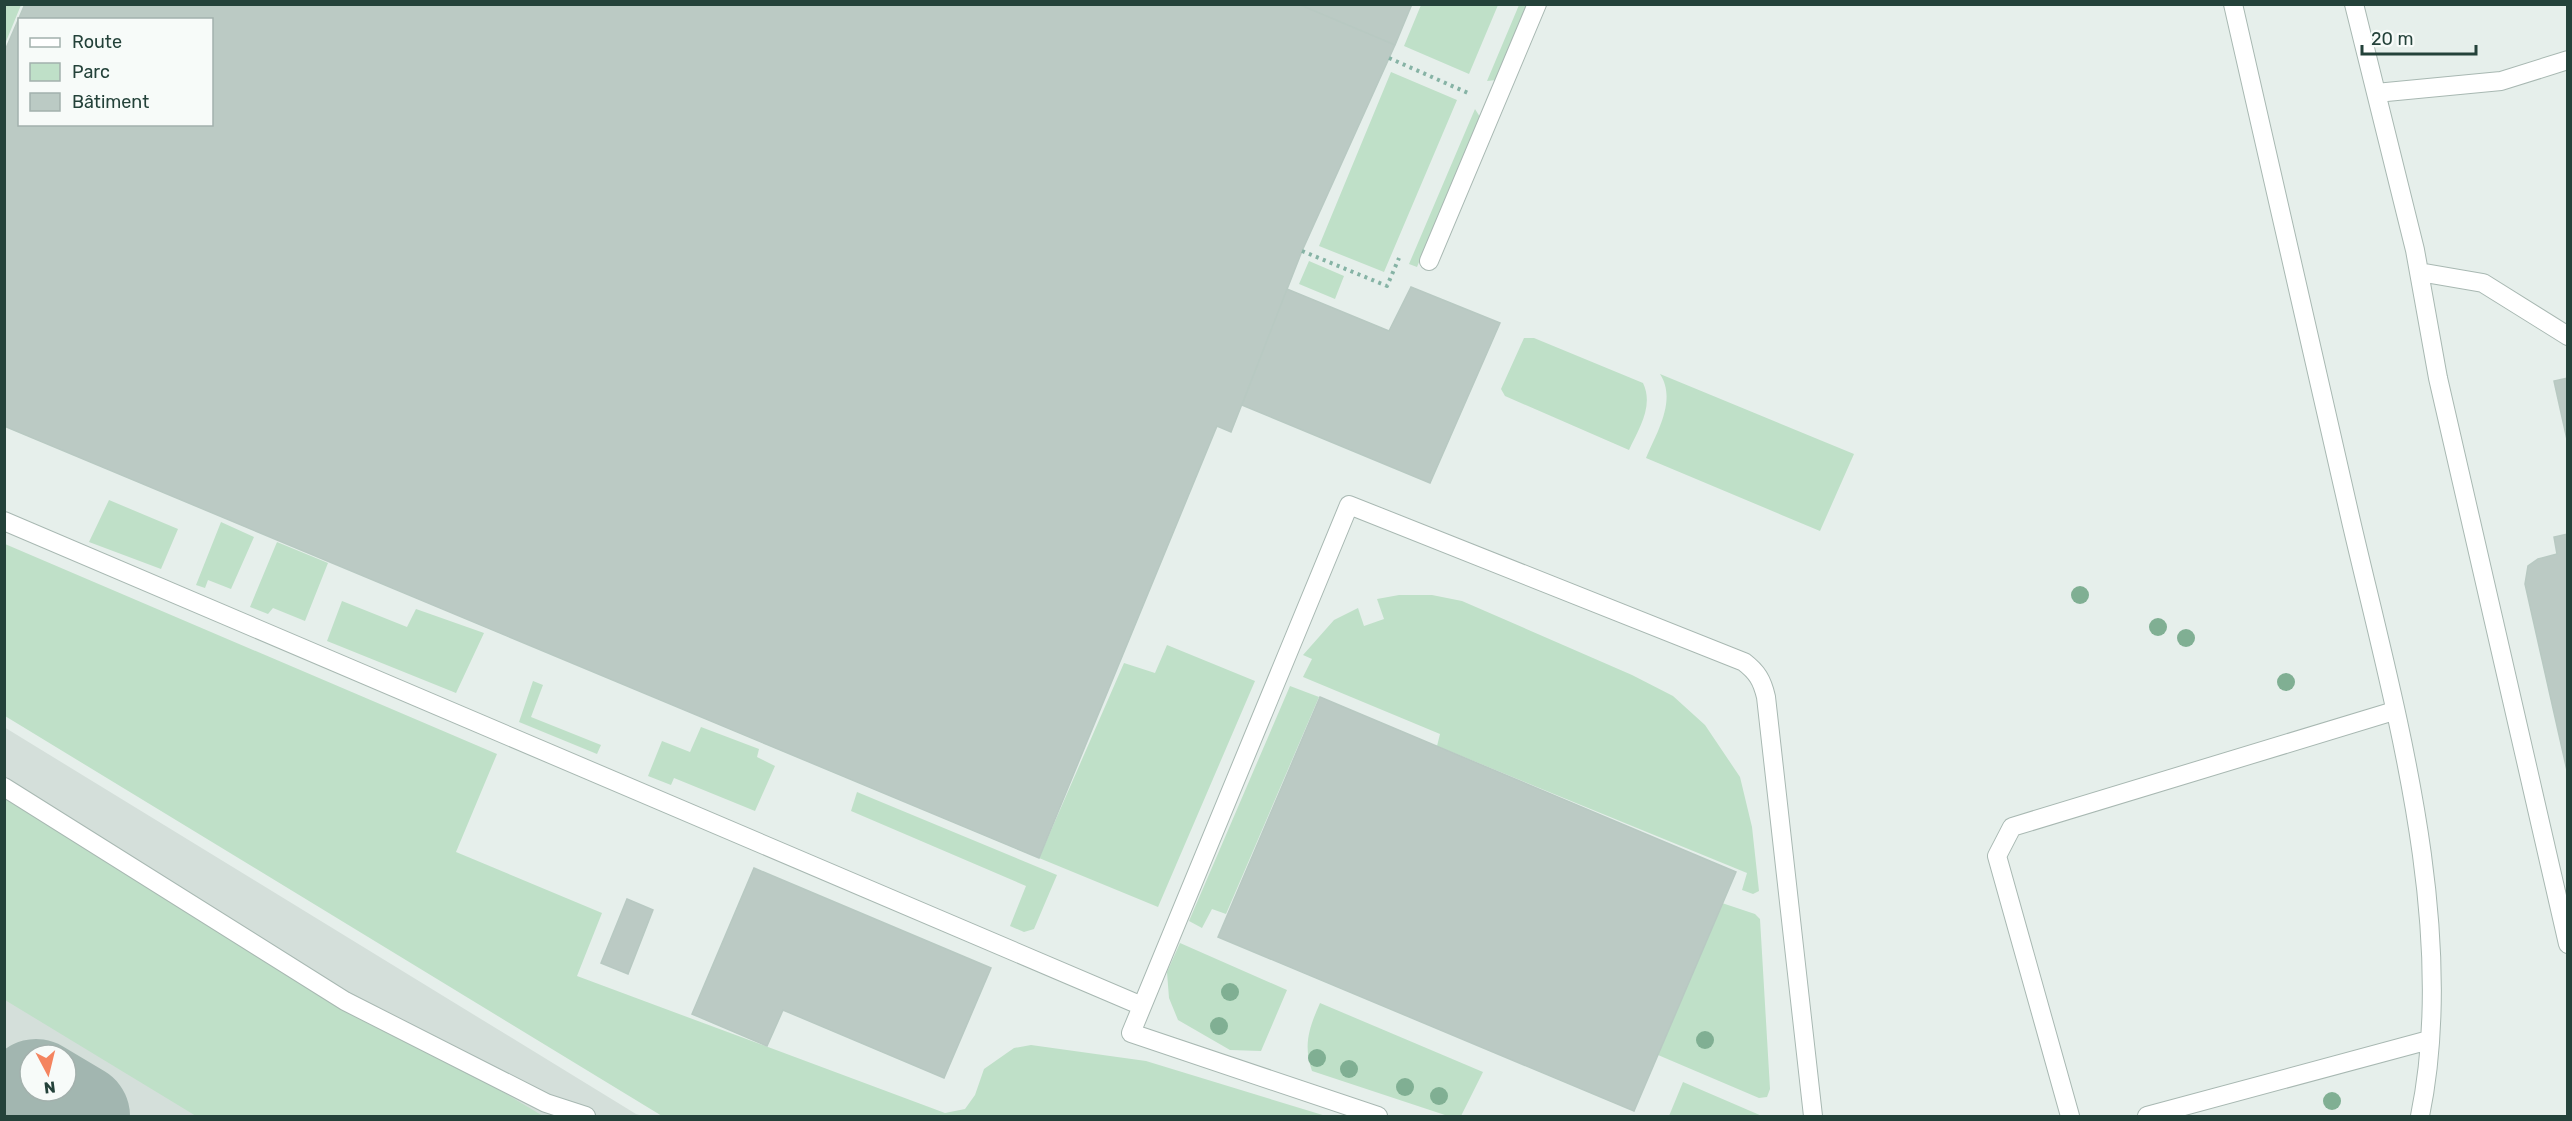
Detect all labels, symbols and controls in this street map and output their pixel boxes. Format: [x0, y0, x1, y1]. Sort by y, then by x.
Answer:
legend [18, 18, 213, 126]
scale bar [2362, 18, 2476, 56]
text: 20 m [2371, 28, 2413, 50]
text: Route [72, 31, 122, 53]
text: Parc [72, 61, 110, 83]
text: Bâtiment [72, 91, 149, 113]
north arrow [18, 1043, 78, 1103]
text: N [43, 1077, 57, 1098]

